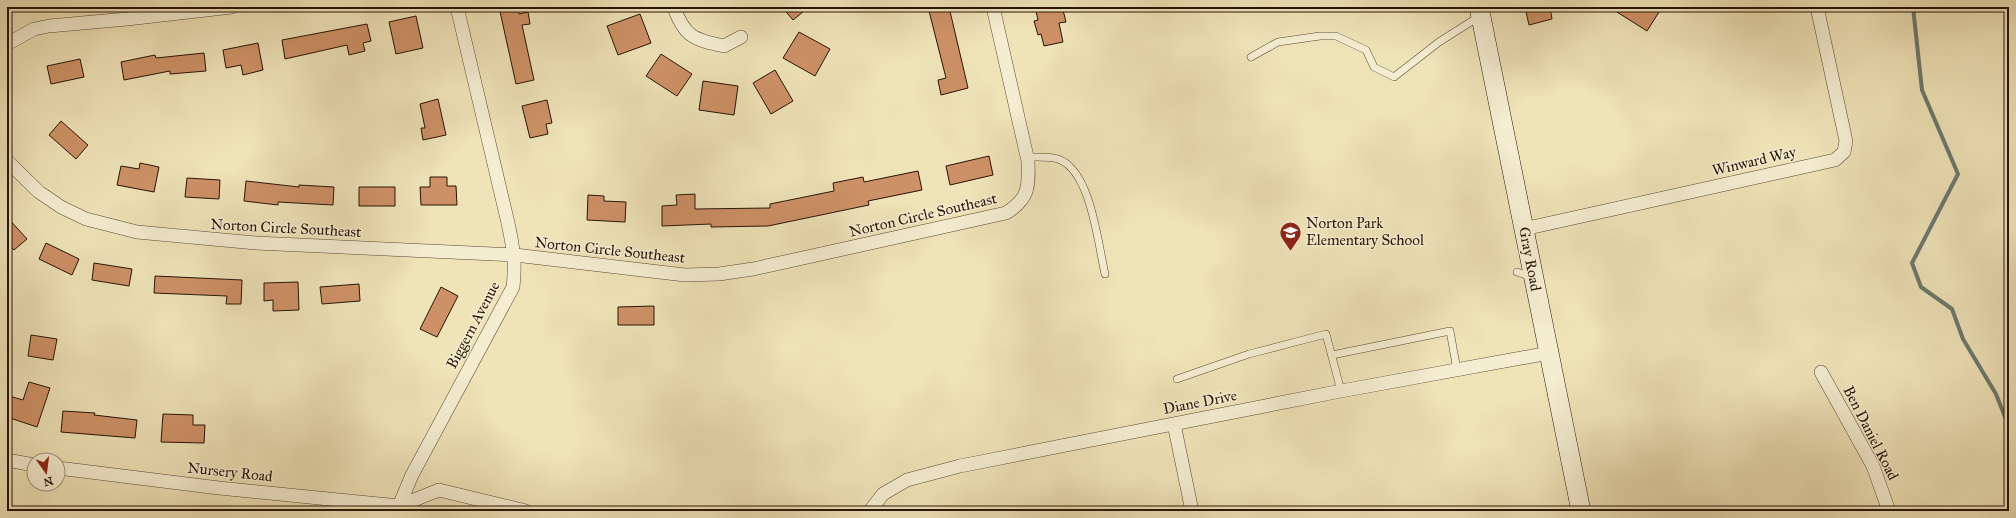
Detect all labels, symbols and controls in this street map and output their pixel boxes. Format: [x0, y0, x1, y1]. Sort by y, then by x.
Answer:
street label: Winward Way [1710, 142, 1799, 179]
street label: Norton Circle Southeast [847, 189, 999, 241]
place label: Norton Park Elementary School [1306, 214, 1425, 249]
street label: Norton Circle Southeast [210, 215, 363, 241]
school or university icon: Norton Park Elementary School [1277, 219, 1303, 252]
street label: Gray Road [1515, 225, 1545, 293]
street label: Norton Circle Southeast [534, 233, 687, 267]
street label: Biggern Avenue [442, 278, 504, 372]
street label: Ben Daniel Road [1840, 383, 1903, 484]
street label: Diane Drive [1162, 386, 1238, 418]
north arrow [26, 452, 66, 492]
street label: Nursery Road [186, 459, 274, 485]
text: N [42, 474, 54, 489]

